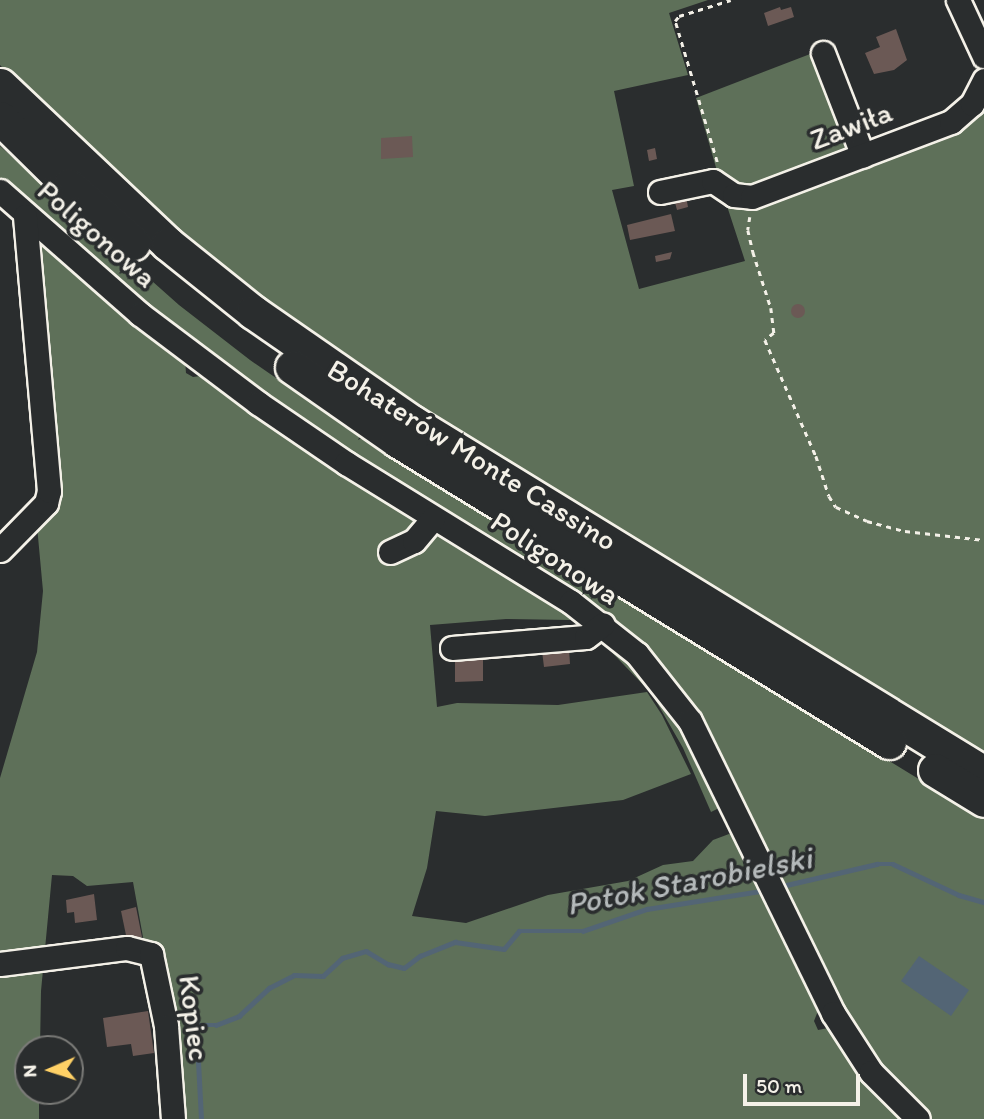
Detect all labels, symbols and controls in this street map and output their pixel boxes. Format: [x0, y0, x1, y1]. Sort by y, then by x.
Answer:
street label: Zawiła [805, 94, 897, 158]
street label: Poligonowa [30, 173, 164, 295]
street label: Bohaterów Monte Cassino [320, 351, 624, 559]
street label: Poligonowa [484, 503, 626, 613]
water label: Potok Starobielski [563, 838, 815, 924]
street label: Kopiec [171, 973, 217, 1063]
north arrow [14, 1035, 84, 1105]
scale bar [746, 1060, 863, 1104]
text: N [18, 1064, 41, 1078]
text: 50 m [756, 1073, 802, 1098]

